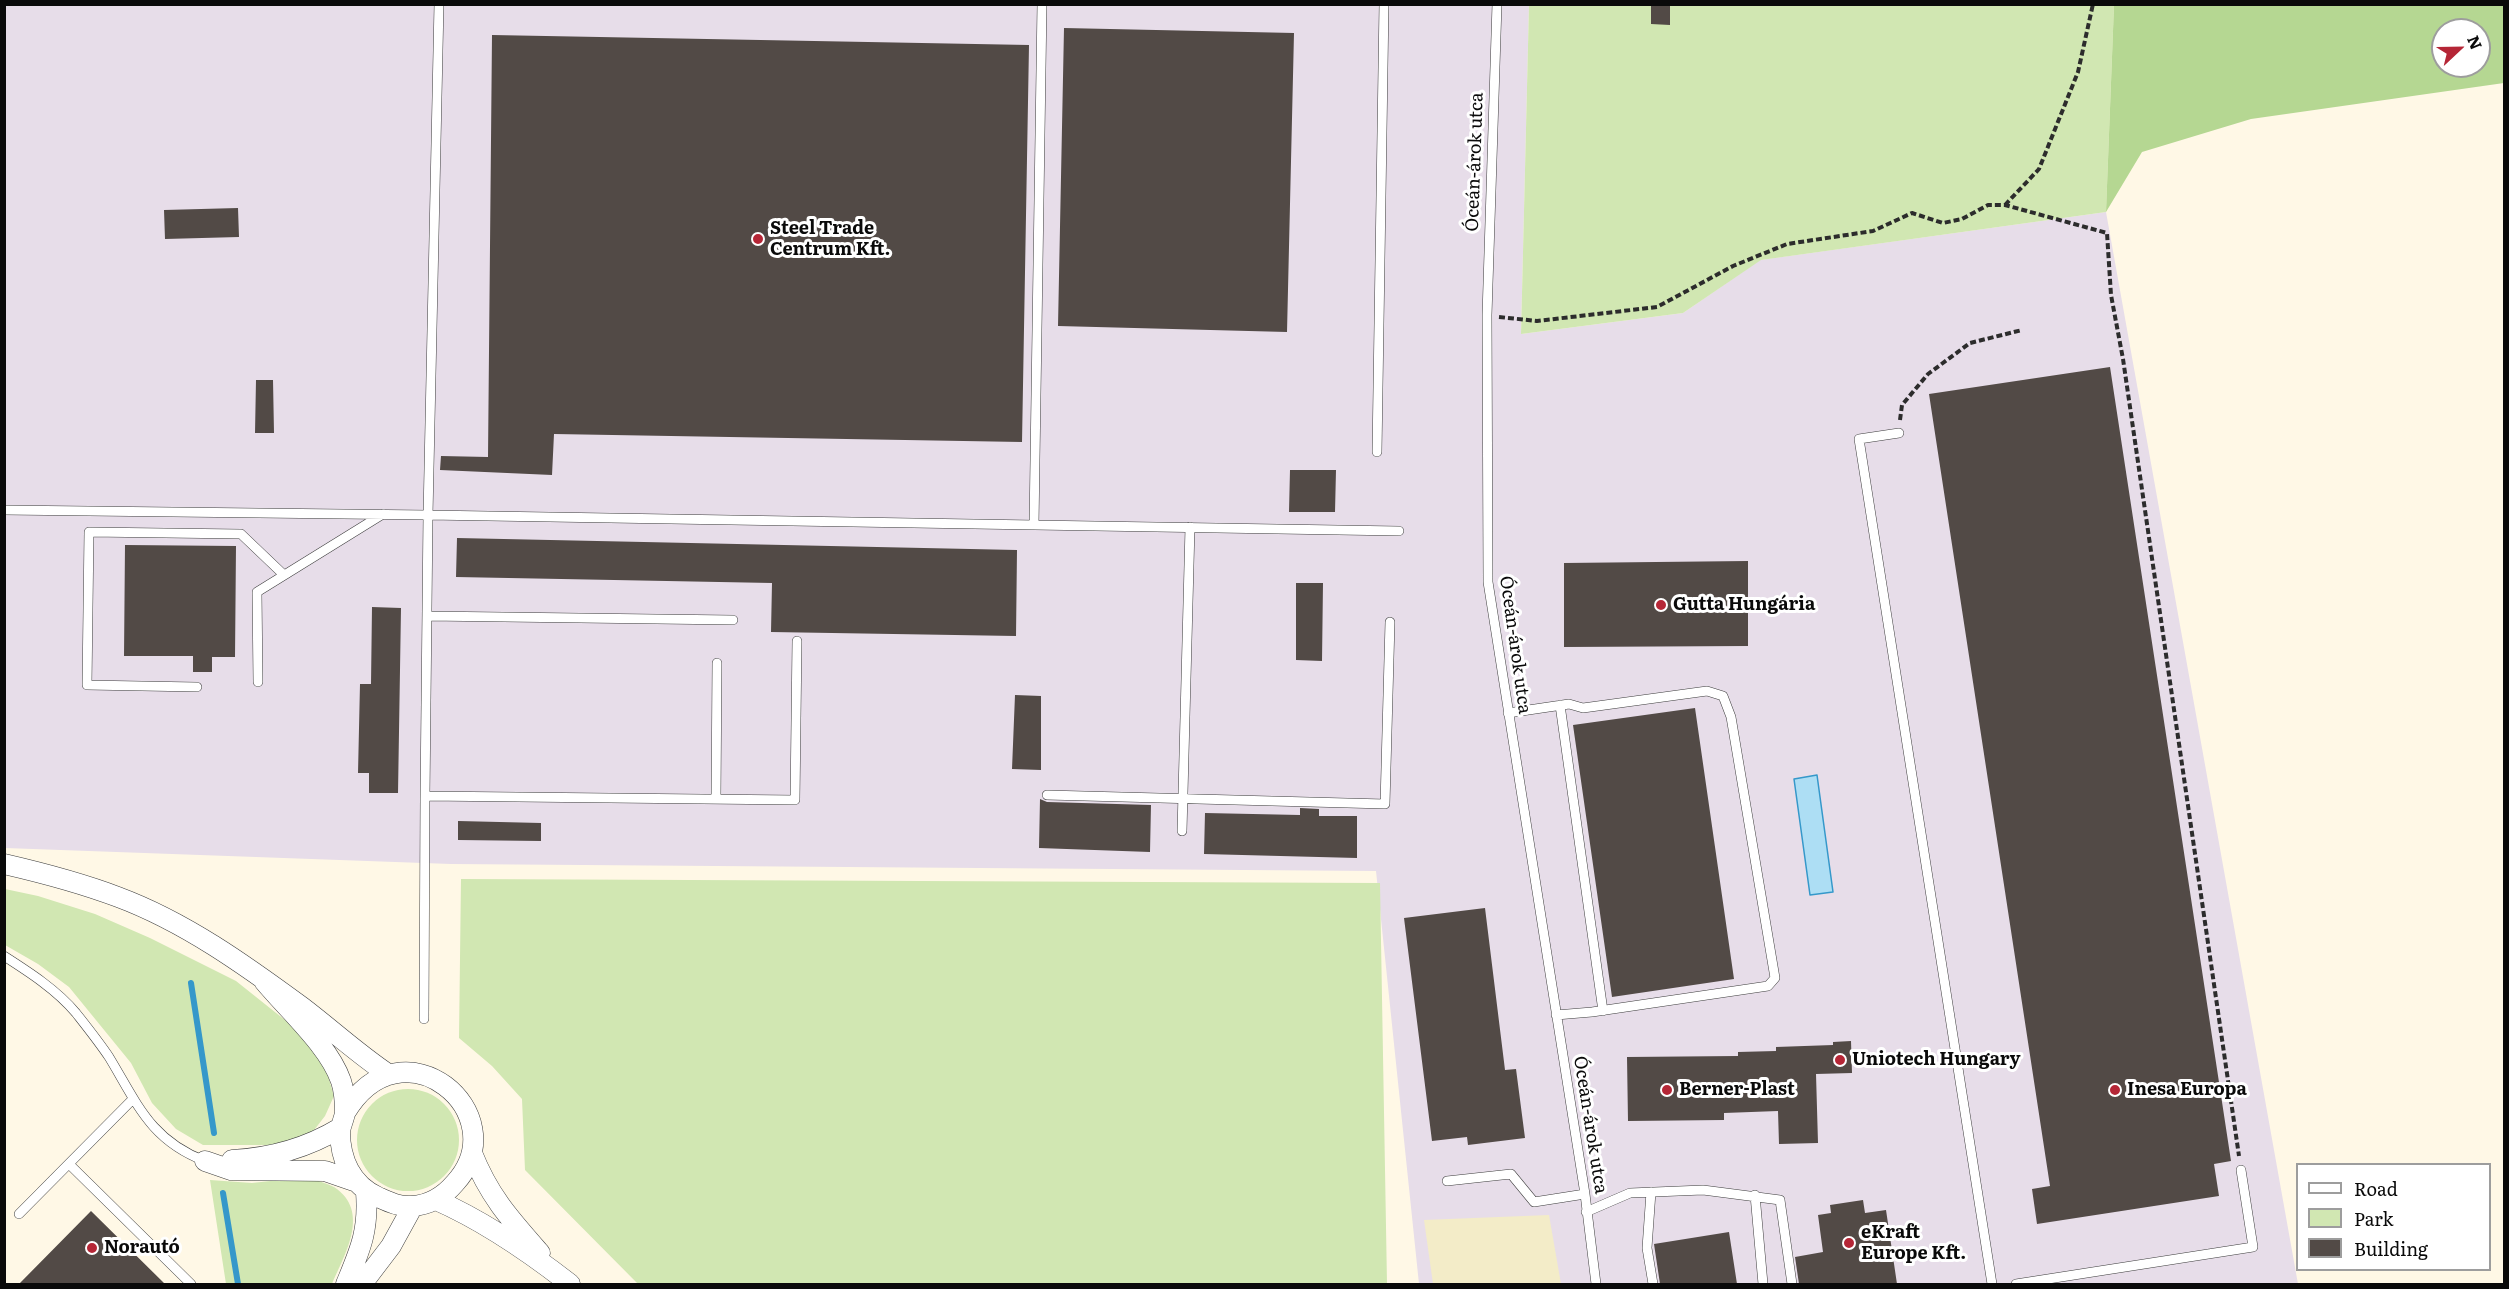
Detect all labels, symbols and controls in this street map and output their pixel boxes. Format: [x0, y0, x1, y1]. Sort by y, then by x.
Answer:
north arrow [2431, 18, 2491, 78]
text: N [2462, 31, 2489, 53]
street label: Óceán-árok utca [1462, 92, 1488, 232]
place label: Steel Trade Centrum Kft. [770, 218, 891, 260]
marker: Steel Trade Centrum Kft. [751, 232, 765, 246]
street label: Óceán-árok utca [1495, 575, 1535, 715]
place label: Gutta Hungária [1673, 594, 1815, 616]
marker: Gutta Hungária [1654, 598, 1668, 612]
place label: Uniotech Hungary [1852, 1049, 2021, 1071]
marker: Uniotech Hungary [1833, 1053, 1847, 1067]
street label: Óceán-árok utca [1568, 1055, 1612, 1195]
place label: Berner-Plast [1679, 1079, 1795, 1101]
place label: Inesa Europa [2127, 1079, 2247, 1101]
marker: Berner-Plast [1660, 1083, 1674, 1097]
marker: Inesa Europa [2108, 1083, 2122, 1097]
legend [2296, 1163, 2491, 1271]
text: Road [2354, 1175, 2398, 1202]
text: Park [2354, 1205, 2393, 1232]
place label: eKraft Europe Kft. [1861, 1222, 1966, 1264]
text: Building [2354, 1235, 2428, 1262]
marker: eKraft Europe Kft. [1842, 1236, 1856, 1250]
place label: Norautó [104, 1237, 180, 1259]
marker: Norautó [85, 1241, 99, 1255]

